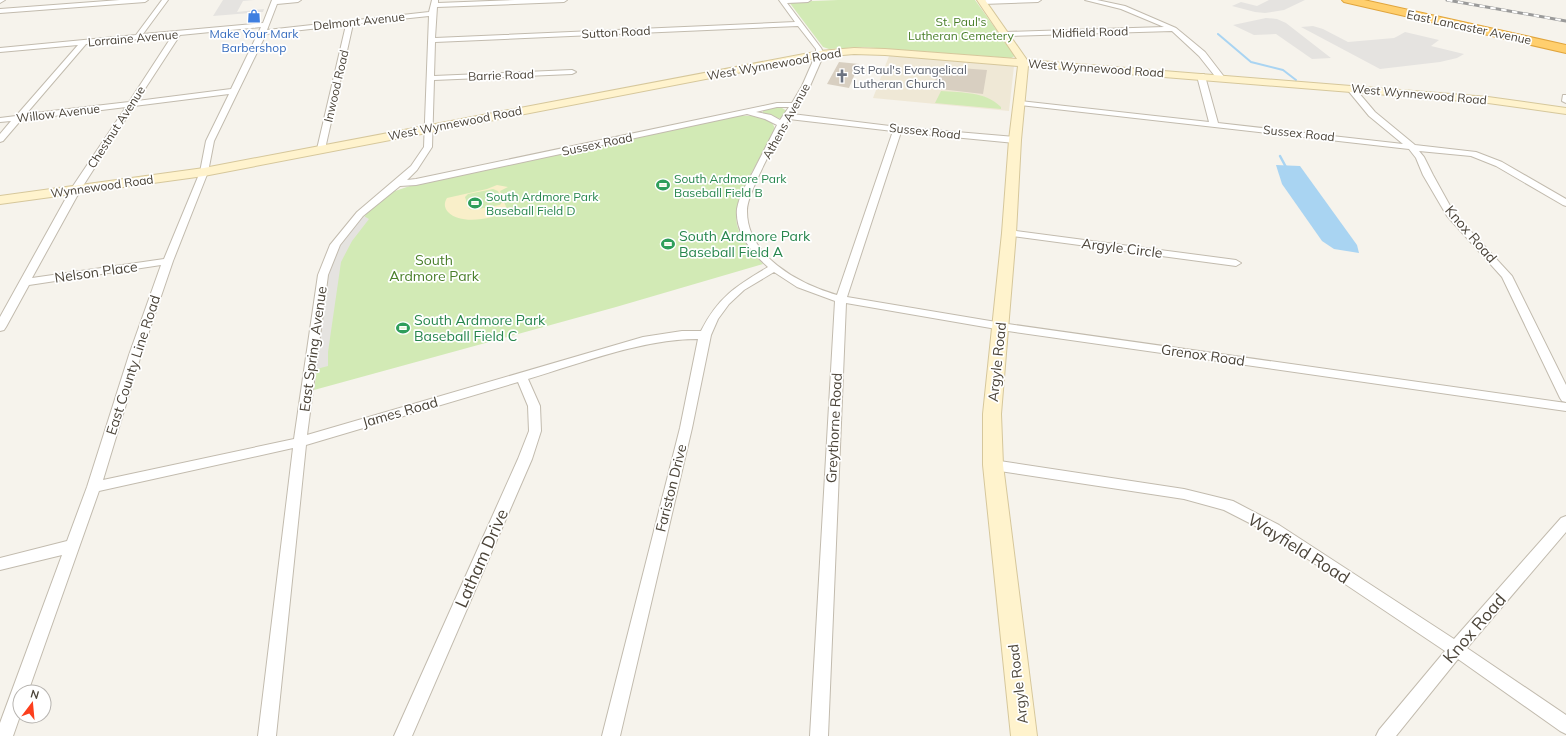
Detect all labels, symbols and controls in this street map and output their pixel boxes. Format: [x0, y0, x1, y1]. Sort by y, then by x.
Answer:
street label: East Lancaster Avenue [1405, 6, 1533, 48]
shop icon: Make Your Mark Barbershop [246, 8, 262, 24]
street label: Delmont Avenue [313, 9, 405, 33]
park label: St. Paul's Lutheran Cemetery [908, 14, 1015, 43]
street label: Sutton Road [581, 23, 651, 41]
street label: Midfield Road [1052, 23, 1128, 41]
place label: Make Your Mark Barbershop [210, 26, 299, 55]
street label: Lorraine Avenue [87, 27, 179, 49]
street label: West Wynnewood Road [706, 45, 842, 83]
street label: Inwood Road [320, 48, 352, 124]
street label: West Wynnewood Road [1028, 56, 1164, 80]
place label: St Paul's Evangelical Lutheran Church [853, 62, 967, 91]
street label: Barrie Road [468, 66, 534, 84]
church icon: St Paul's Evangelical Lutheran Church [834, 68, 850, 84]
street label: Athens Avenue [759, 80, 813, 162]
street label: West Wynnewood Road [1351, 81, 1487, 107]
street label: Chestnut Avenue [84, 83, 148, 171]
street label: Willow Avenue [15, 100, 101, 126]
street label: West Wynnewood Road [387, 103, 523, 143]
street label: Sussex Road [889, 120, 961, 142]
street label: Sussex Road [1263, 122, 1335, 144]
street label: Sussex Road [560, 129, 634, 159]
street label: Wynnewood Road [50, 171, 154, 201]
place label: South Ardmore Park Baseball Field B [674, 171, 787, 200]
sports icon: South Ardmore Park Baseball Field B [655, 177, 671, 193]
place label: South Ardmore Park Baseball Field D [486, 189, 599, 218]
sports icon: South Ardmore Park Baseball Field D [467, 195, 483, 211]
street label: Knox Road [1441, 202, 1501, 266]
place label: South Ardmore Park Baseball Field A [679, 227, 811, 261]
street label: Argyle Circle [1080, 234, 1164, 262]
sports icon: South Ardmore Park Baseball Field A [660, 236, 676, 252]
park label: South Ardmore Park [389, 251, 480, 285]
street label: Nelson Place [53, 257, 139, 287]
street label: East Spring Avenue [295, 285, 331, 413]
street label: East County Line Road [102, 293, 164, 437]
place label: South Ardmore Park Baseball Field C [414, 311, 546, 345]
sports icon: South Ardmore Park Baseball Field C [395, 320, 411, 336]
street label: Argyle Road [984, 321, 1010, 403]
street label: Grenox Road [1160, 340, 1246, 370]
street label: Greythorne Road [822, 372, 846, 484]
street label: James Road [360, 393, 440, 431]
street label: Fariston Drive [651, 442, 691, 534]
street label: Latham Drive [450, 505, 512, 611]
street label: Wayfield Road [1243, 508, 1354, 589]
street label: Knox Road [1438, 589, 1510, 667]
street label: Argyle Road [1004, 643, 1032, 725]
north arrow [12, 684, 52, 724]
text: N [29, 687, 41, 702]

